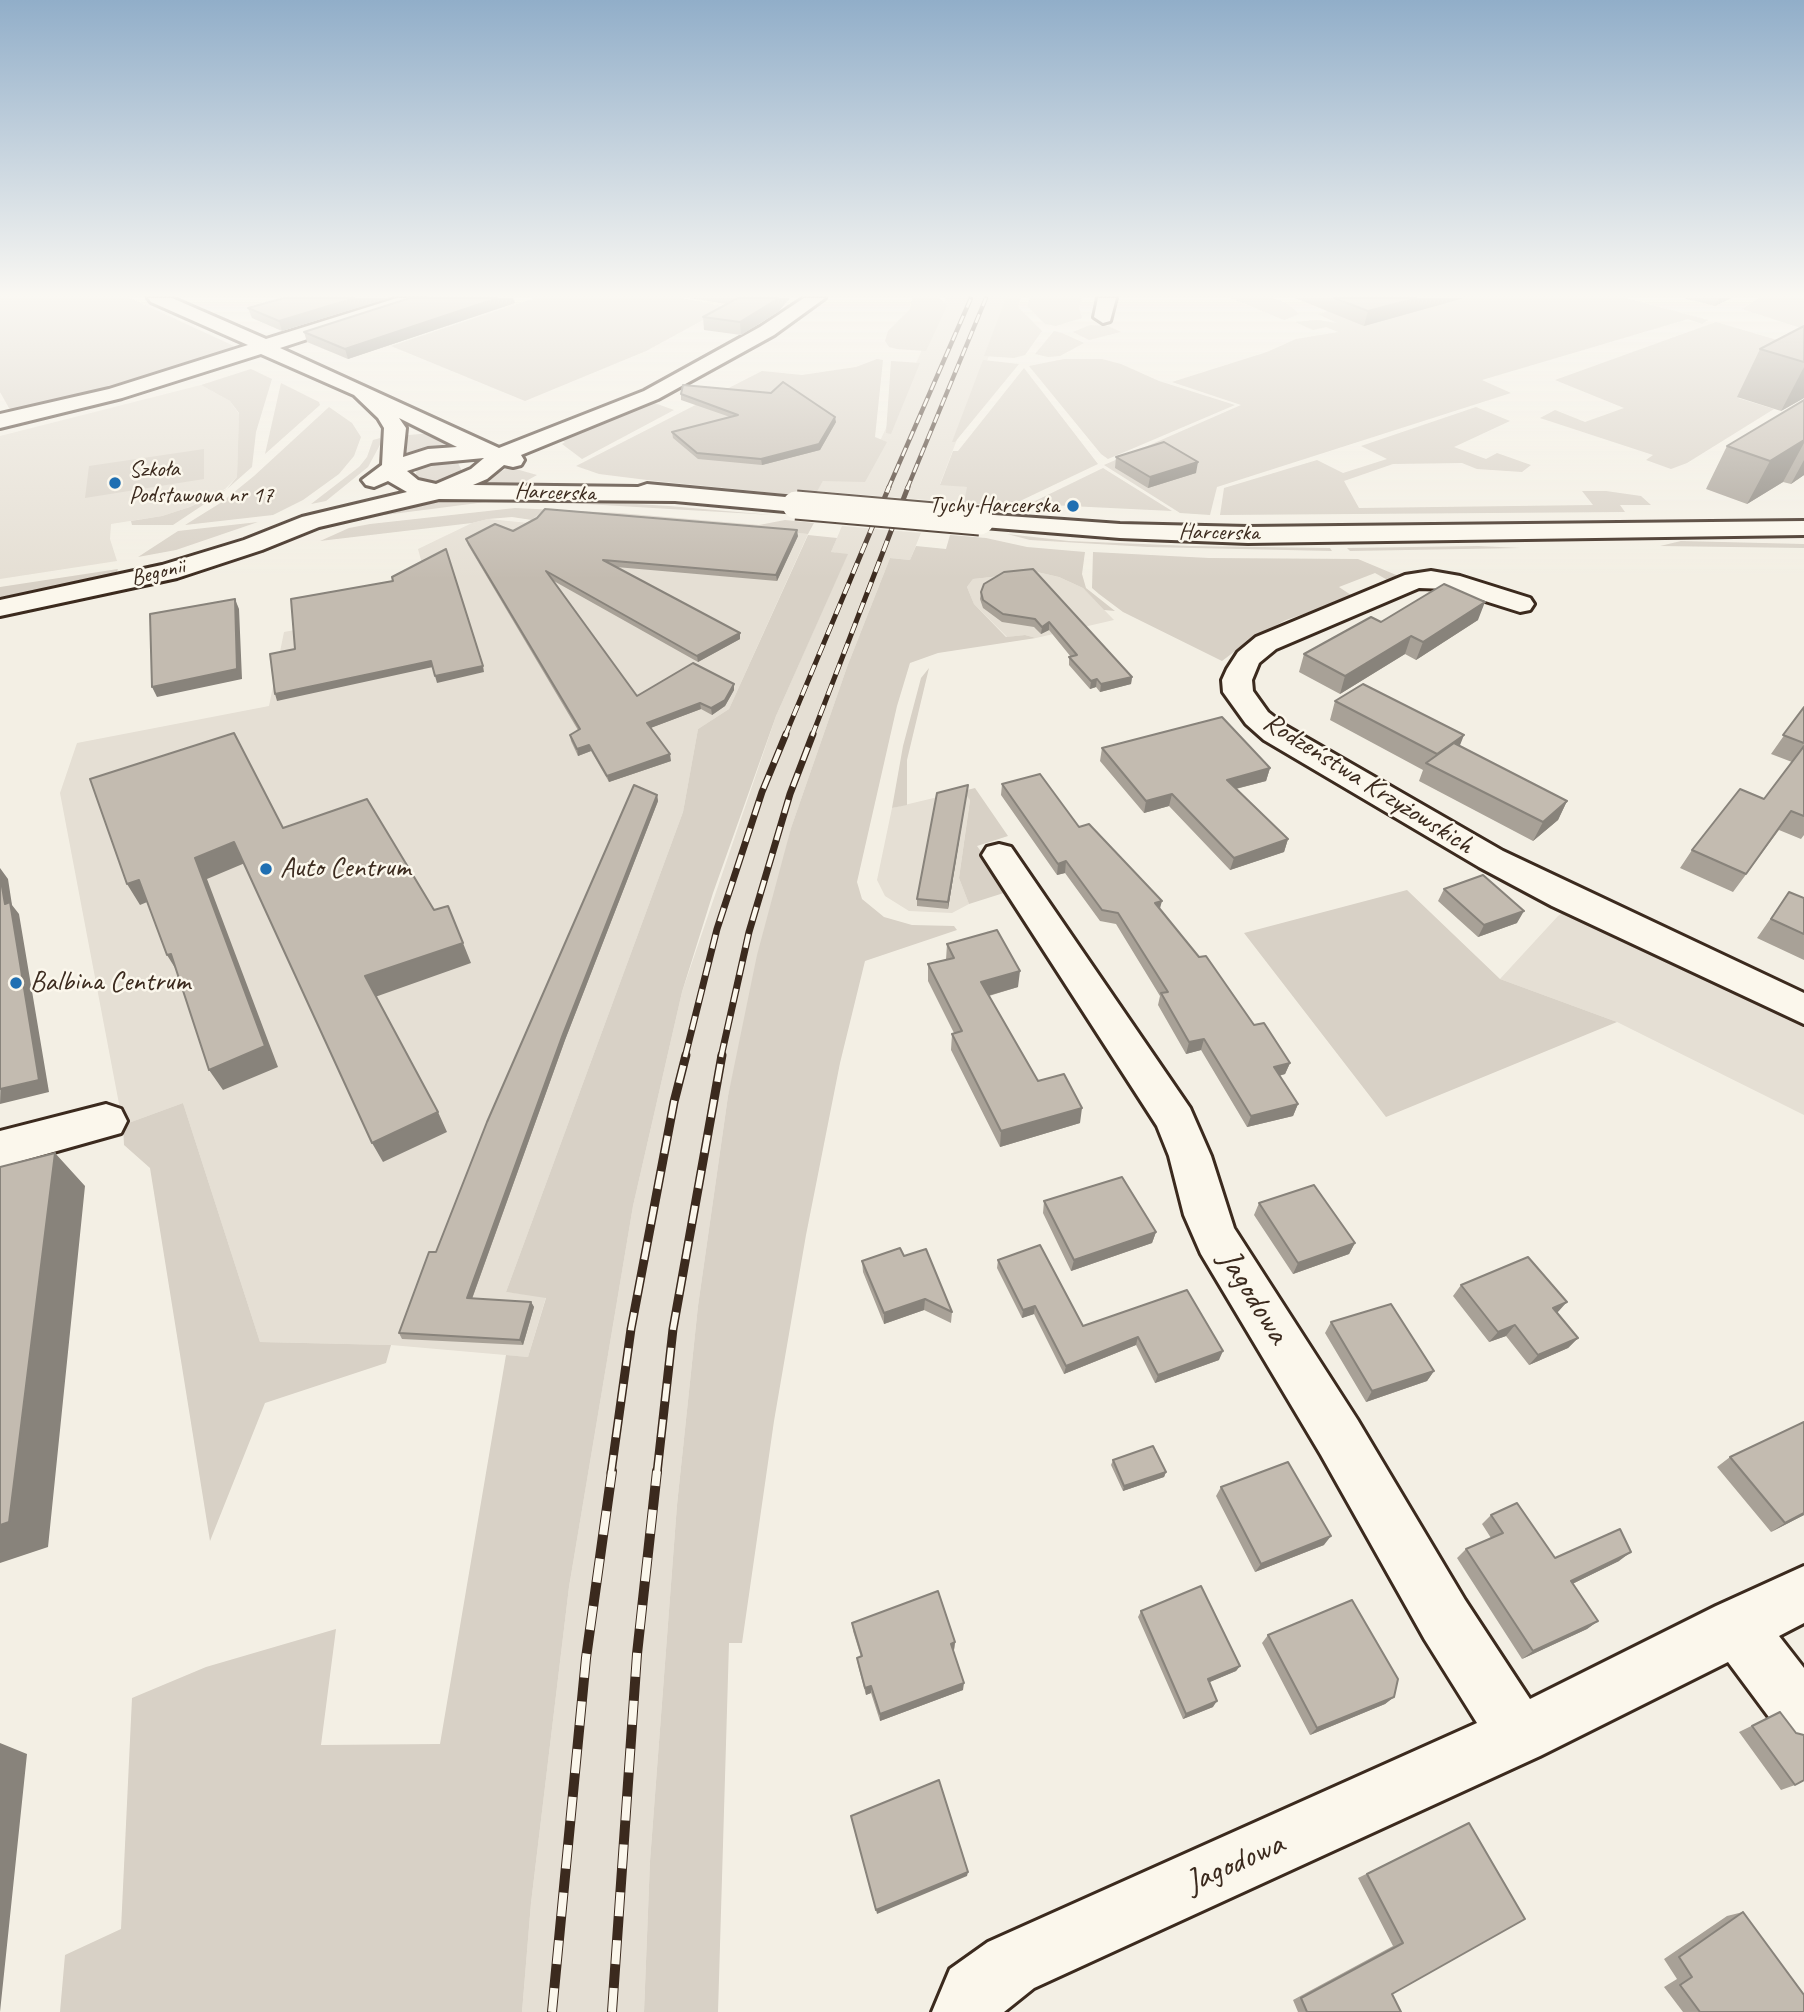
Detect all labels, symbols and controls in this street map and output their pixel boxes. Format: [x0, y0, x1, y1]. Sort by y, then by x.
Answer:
place label: Szkoła Podstawowa nr 17 [129, 456, 273, 510]
marker: Szkoła Podstawowa nr 17 [107, 475, 123, 491]
street label: Harcerska [514, 478, 596, 508]
place label: Tychy Harcerska [929, 492, 1059, 520]
marker: Tychy Harcerska [1065, 498, 1081, 514]
street label: Harcerska [1178, 518, 1260, 548]
street label: Begonii [128, 553, 188, 593]
street label: Rodzeństwa Krzyżowskich [1257, 706, 1479, 862]
place label: Auto Centrum [280, 852, 410, 886]
marker: Auto Centrum [258, 861, 274, 877]
place label: Balbina Centrum [30, 966, 190, 1000]
marker: Balbina Centrum [8, 975, 24, 991]
street label: Jagodowa [1209, 1243, 1297, 1351]
street label: Jagodowa [1180, 1825, 1290, 1903]

